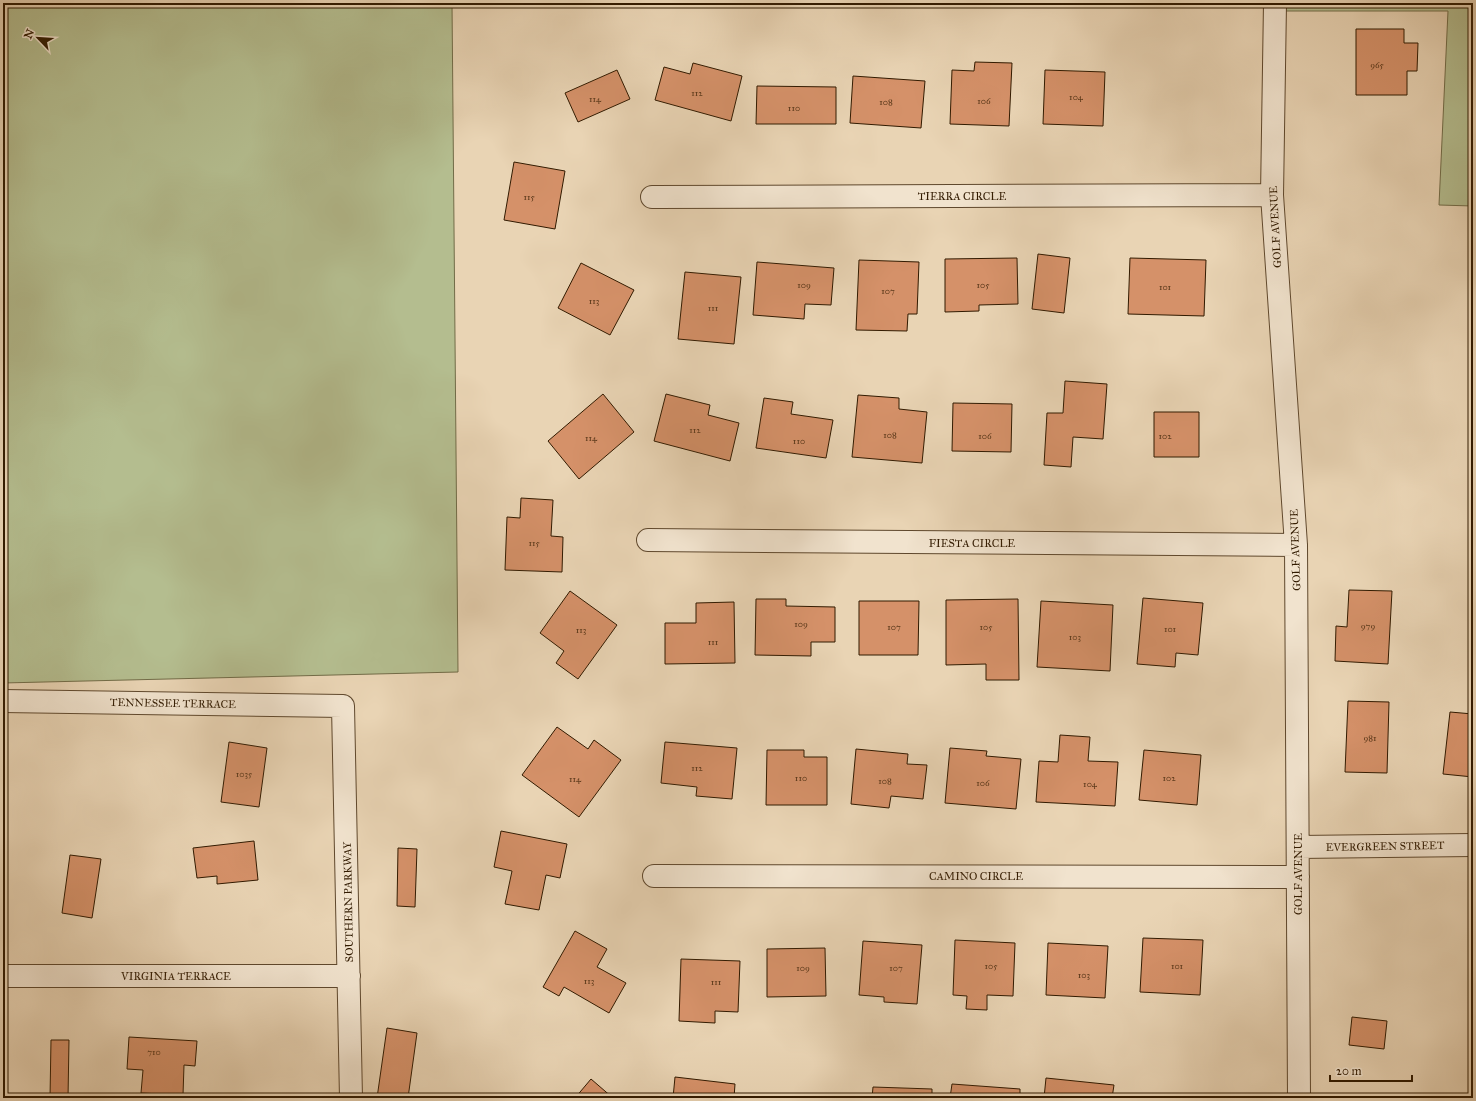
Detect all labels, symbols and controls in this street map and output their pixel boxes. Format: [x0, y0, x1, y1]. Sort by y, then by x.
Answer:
north arrow [18, 18, 58, 58]
text: N [22, 26, 38, 41]
house number: 965 [1370, 59, 1385, 70]
house number: 112 [691, 87, 703, 98]
house number: 104 [1069, 91, 1084, 102]
house number: 114 [589, 93, 602, 104]
house number: 106 [977, 95, 991, 106]
house number: 108 [879, 96, 893, 107]
house number: 110 [788, 102, 800, 113]
street label: GOLF AVENUE [1267, 186, 1284, 268]
street label: TIERRA CIRCLE [918, 190, 1006, 203]
house number: 115 [523, 191, 535, 202]
house number: 109 [797, 279, 811, 290]
house number: 105 [977, 279, 990, 290]
house number: 101 [1159, 281, 1172, 292]
house number: 107 [881, 285, 895, 296]
house number: 113 [589, 295, 600, 306]
house number: 111 [708, 302, 719, 313]
house number: 112 [689, 424, 701, 435]
house number: 108 [883, 429, 897, 440]
house number: 106 [978, 430, 992, 441]
house number: 102 [1158, 430, 1172, 441]
house number: 114 [585, 432, 598, 443]
house number: 110 [793, 435, 805, 446]
street label: GOLF AVENUE [1288, 509, 1303, 591]
house number: 115 [528, 537, 540, 548]
street label: FIESTA CIRCLE [929, 537, 1015, 550]
house number: 109 [794, 618, 808, 629]
house number: 979 [1361, 620, 1375, 631]
house number: 107 [887, 621, 901, 632]
house number: 105 [980, 621, 993, 632]
house number: 101 [1164, 623, 1177, 634]
house number: 113 [576, 624, 587, 635]
house number: 103 [1069, 631, 1082, 642]
house number: 111 [708, 636, 719, 647]
street label: TENNESSEE TERRACE [110, 696, 236, 711]
house number: 981 [1363, 732, 1377, 743]
house number: 112 [691, 762, 703, 773]
house number: 1035 [236, 768, 253, 779]
house number: 110 [795, 772, 807, 783]
house number: 102 [1162, 772, 1176, 783]
house number: 114 [569, 773, 582, 784]
house number: 108 [878, 775, 892, 786]
house number: 106 [976, 777, 990, 788]
house number: 104 [1083, 778, 1098, 789]
street label: GOLF AVENUE [1292, 833, 1305, 915]
street label: EVERGREEN STREET [1325, 839, 1445, 854]
street label: SOUTHERN PARKWAY [341, 841, 356, 962]
street label: CAMINO CIRCLE [929, 870, 1023, 883]
house number: 105 [985, 960, 998, 971]
house number: 101 [1171, 960, 1184, 971]
house number: 109 [796, 962, 810, 973]
house number: 107 [889, 962, 903, 973]
house number: 103 [1078, 969, 1091, 980]
street label: VIRGINIA TERRACE [120, 970, 231, 983]
house number: 113 [584, 975, 595, 986]
house number: 111 [711, 976, 722, 987]
house number: 710 [147, 1046, 161, 1057]
scale bar [1330, 1057, 1412, 1083]
text: 20 m [1336, 1064, 1362, 1078]

